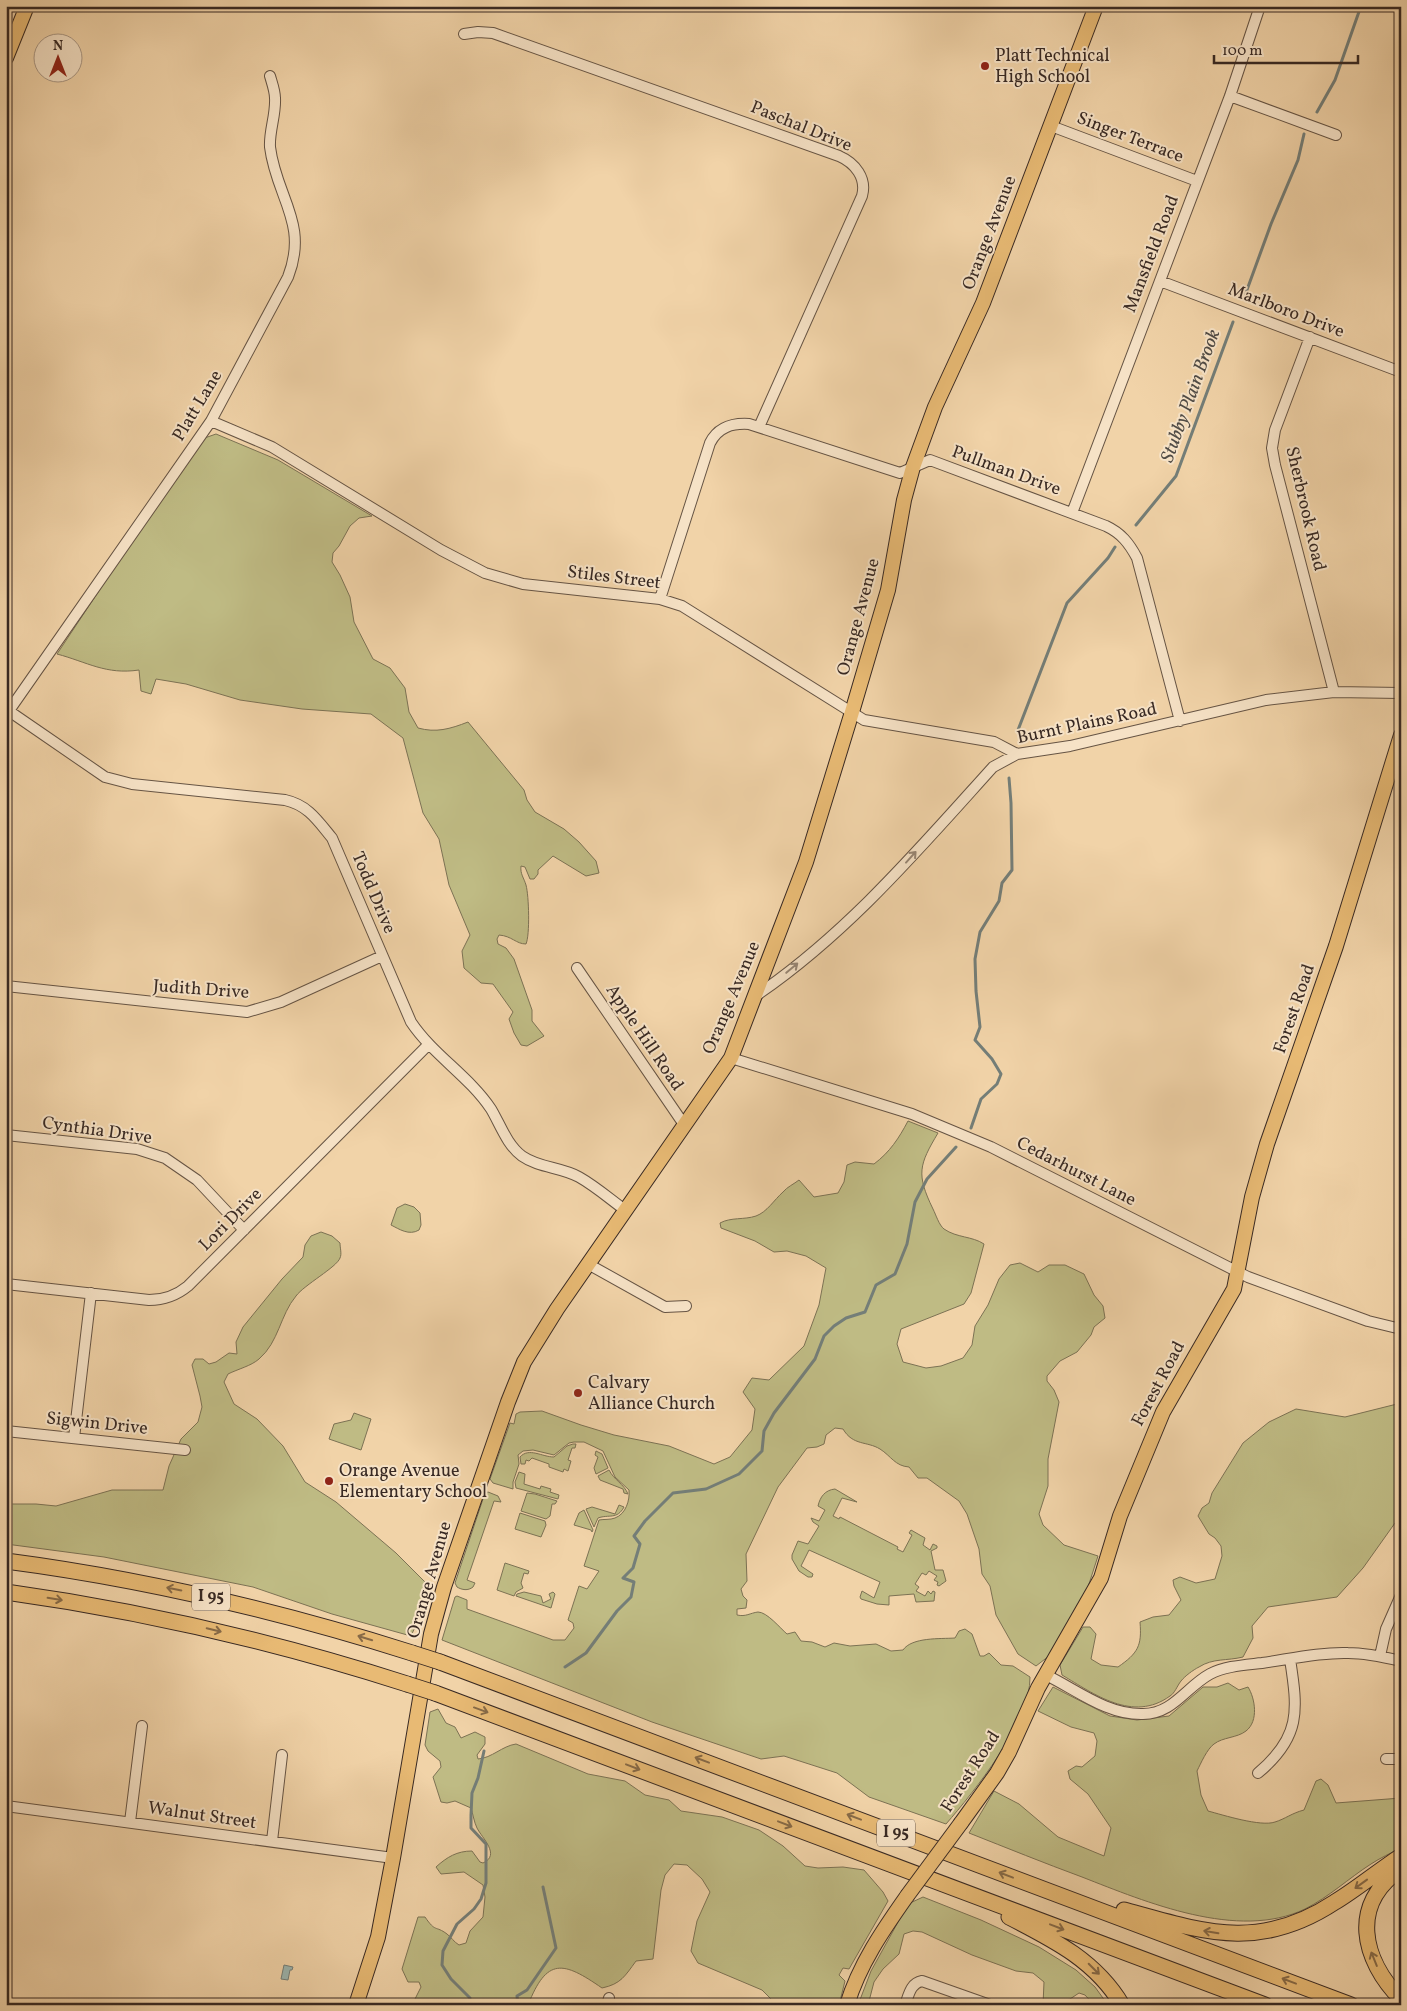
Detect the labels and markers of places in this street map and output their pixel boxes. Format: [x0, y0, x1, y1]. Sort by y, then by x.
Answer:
place label: Platt Technical High School [995, 44, 1110, 90]
marker: Platt Technical High School [979, 60, 991, 72]
place label: Calvary Alliance Church [588, 1371, 716, 1417]
marker: Calvary Alliance Church [572, 1387, 584, 1399]
place label: Orange Avenue Elementary School [339, 1459, 487, 1505]
marker: Orange Avenue Elementary School [323, 1475, 335, 1487]

